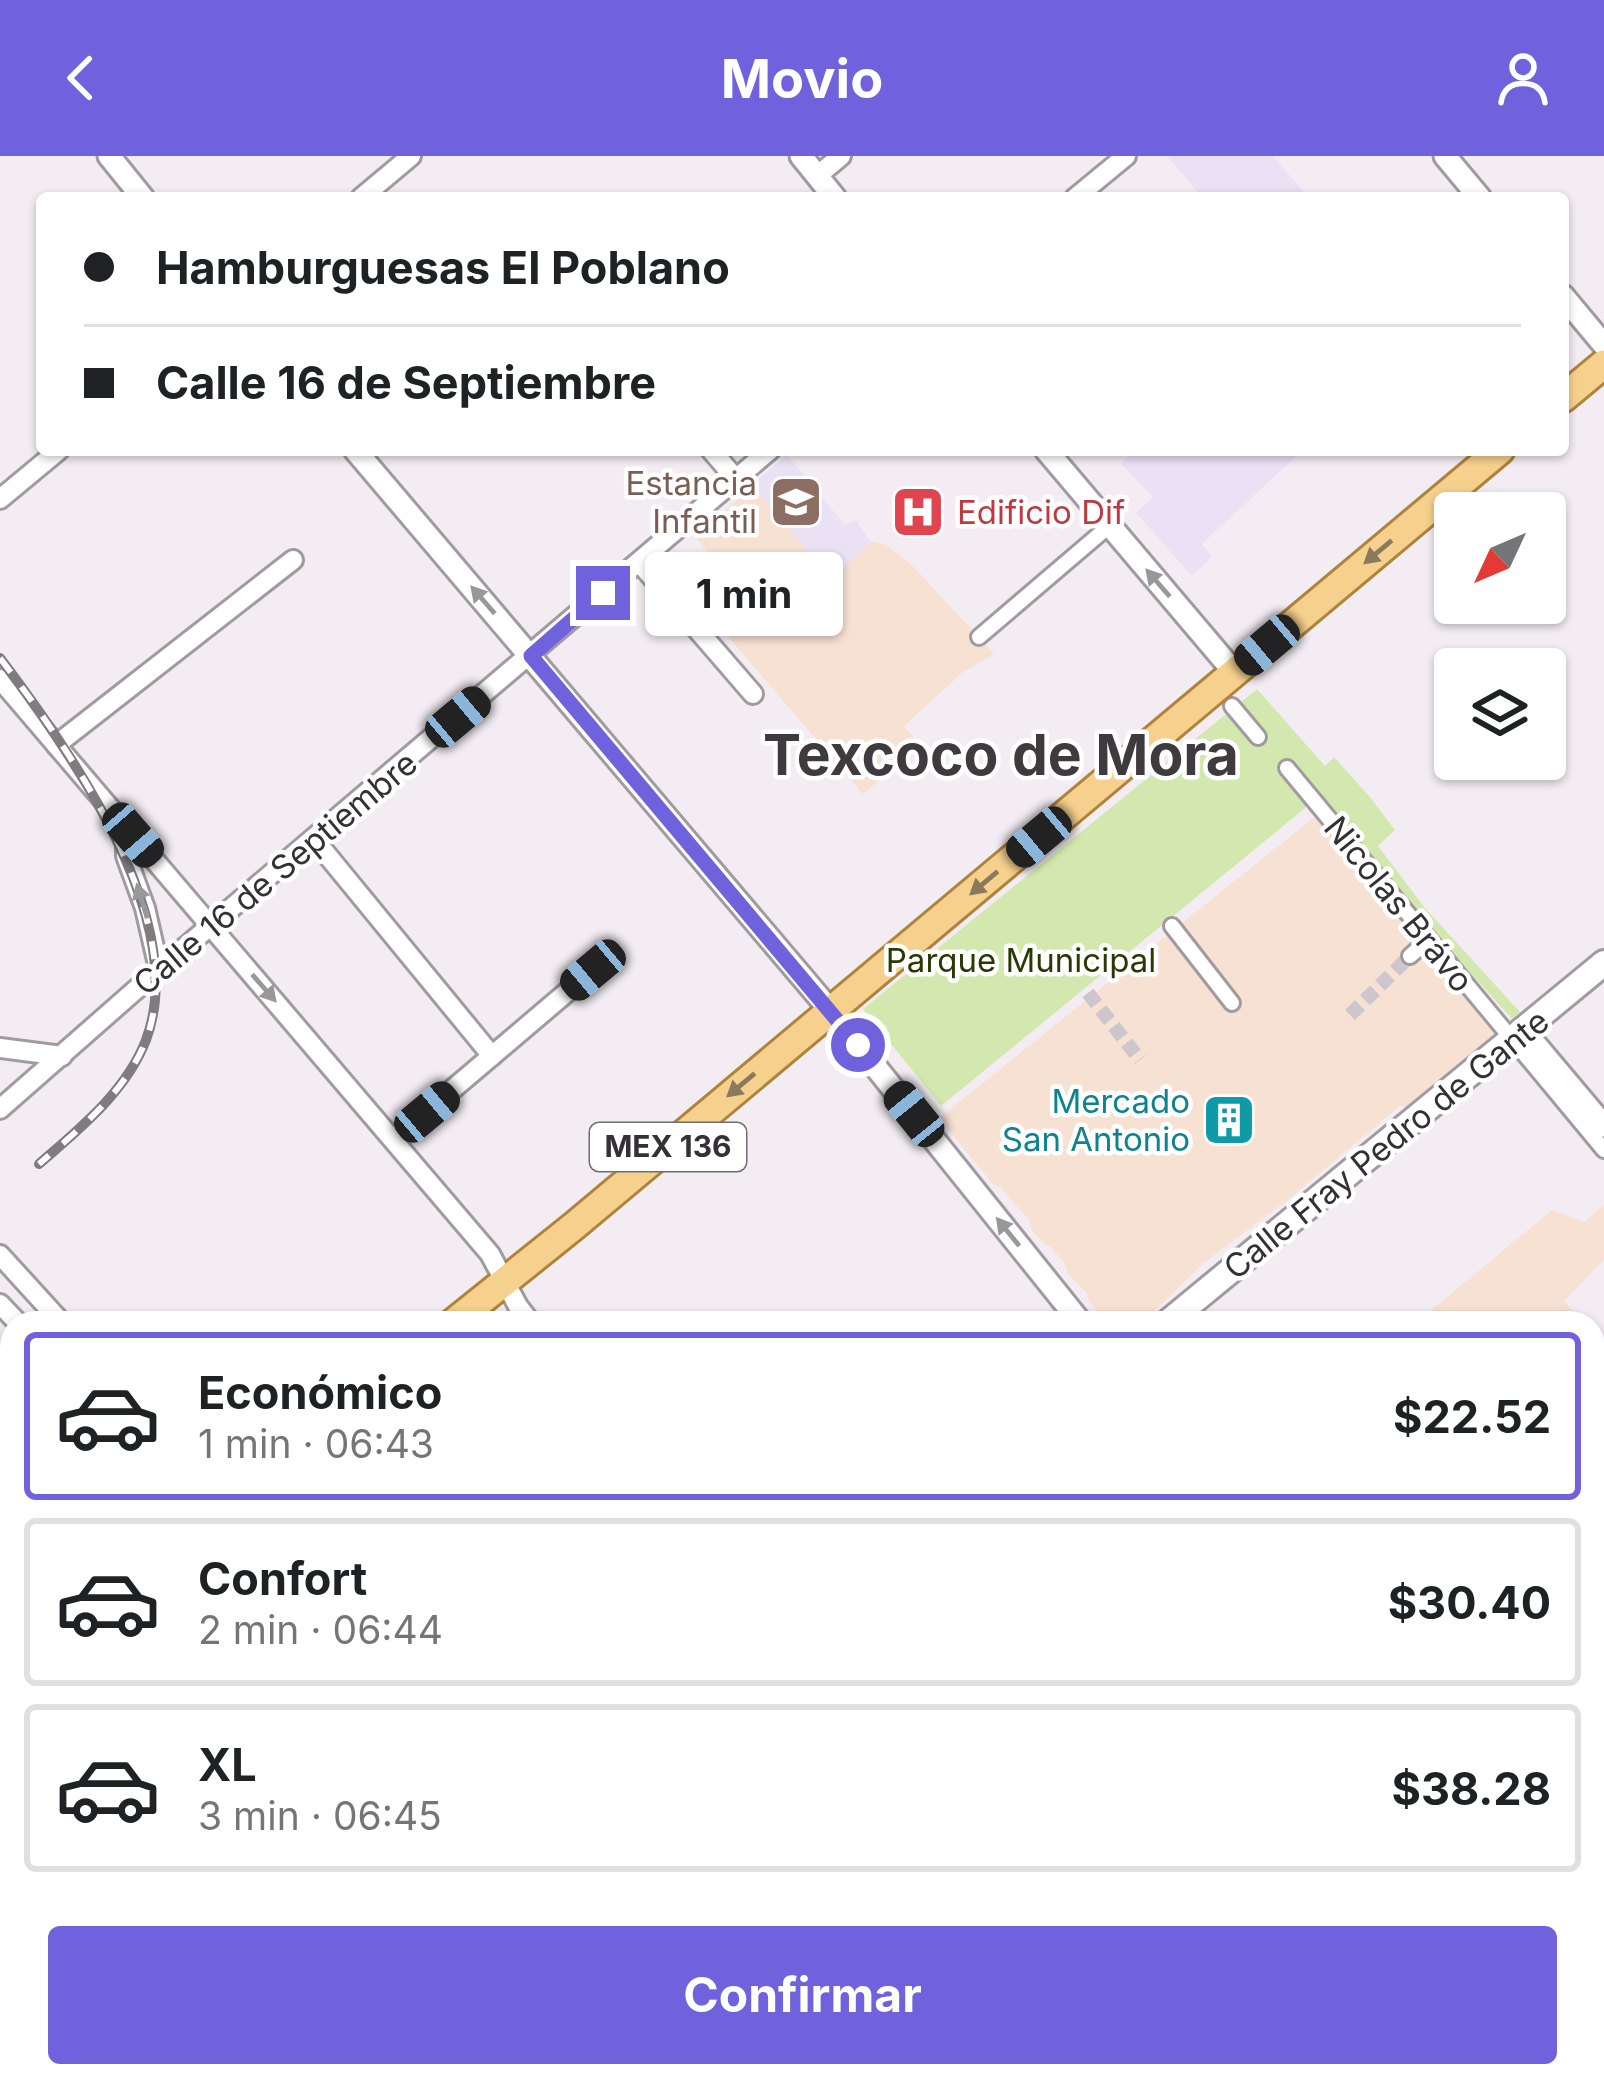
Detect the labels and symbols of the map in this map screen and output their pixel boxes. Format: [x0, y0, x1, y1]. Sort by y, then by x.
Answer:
place label: Estancia Infantil [625, 463, 757, 541]
school or university icon: Estancia Infantil [768, 474, 824, 530]
hospital icon: Edificio Dif [890, 484, 946, 540]
place label: Edificio Dif [957, 492, 1125, 532]
north arrow [1434, 492, 1566, 624]
one-way arrow [1363, 538, 1393, 564]
callout: 1 min [645, 551, 843, 635]
route end [576, 566, 630, 620]
one-way arrow [1145, 568, 1171, 598]
one-way arrow [471, 585, 497, 615]
car [1228, 608, 1306, 682]
car [419, 680, 497, 754]
district label: Texcoco de Mora [763, 720, 1239, 789]
street label: Calle 16 de Septiembre [125, 743, 425, 1003]
car [96, 796, 170, 874]
car [1000, 800, 1078, 874]
street label: Nicolas Brávo [1316, 808, 1482, 1000]
one-way arrow [969, 870, 999, 896]
one-way arrow [132, 882, 151, 919]
car [554, 933, 632, 1007]
park label: Parque Municipal [886, 940, 1156, 980]
one-way arrow [250, 973, 277, 1003]
street label: Calle Fray Pedro de Gante [1216, 1001, 1556, 1287]
route start [831, 1018, 885, 1072]
one-way arrow [726, 1072, 756, 1098]
car [388, 1075, 466, 1149]
car [877, 1075, 951, 1153]
place label: Mercado San Antonio [1002, 1081, 1190, 1159]
building icon: Mercado San Antonio [1201, 1092, 1257, 1148]
road number: MEX 136 [590, 1123, 746, 1171]
one-way arrow [996, 1216, 1021, 1247]

